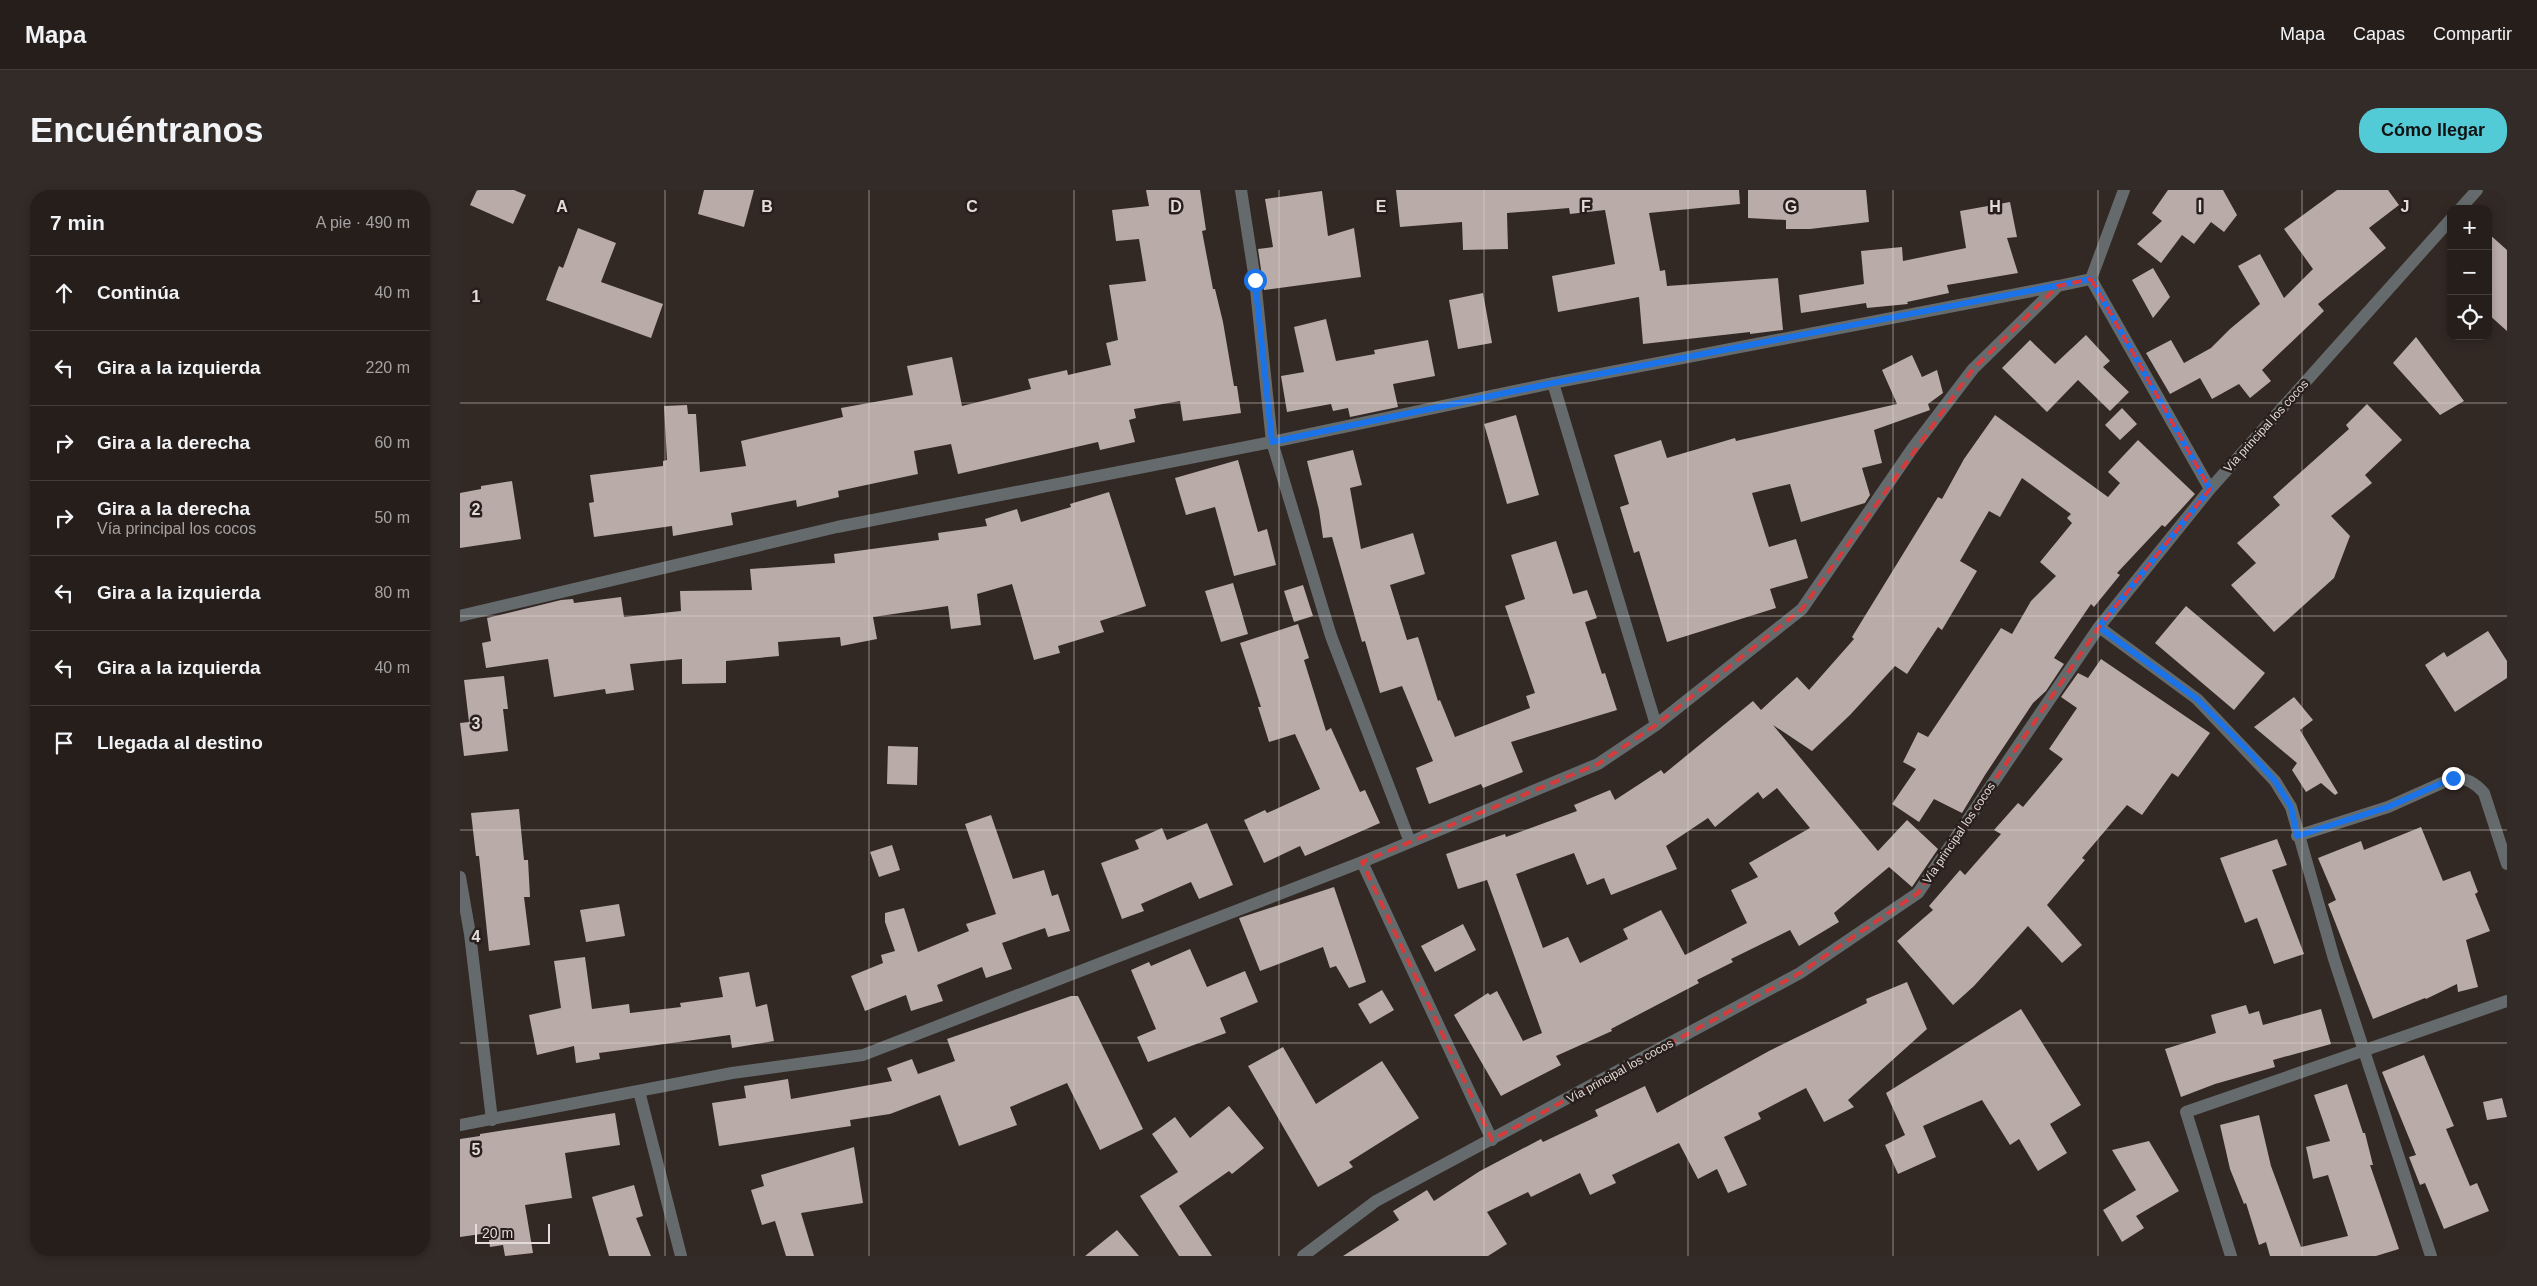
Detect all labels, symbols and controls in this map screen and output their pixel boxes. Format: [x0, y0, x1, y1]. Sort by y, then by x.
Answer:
text: Mapa [25, 21, 86, 48]
text: Mapa [2280, 24, 2325, 44]
text: Capas [2353, 24, 2405, 44]
text: Compartir [2433, 24, 2512, 44]
button: Cómo llegar [2359, 108, 2507, 153]
text: Encuéntranos [30, 110, 263, 149]
text: A [556, 198, 568, 215]
text: B [761, 198, 773, 215]
text: C [966, 198, 978, 215]
text: D [1170, 198, 1182, 215]
text: E [1376, 198, 1387, 215]
text: F [1581, 198, 1591, 215]
text: G [1785, 198, 1797, 215]
text: H [1989, 198, 2001, 215]
text: I [2198, 198, 2202, 215]
text: J [2401, 198, 2409, 215]
map controls [2447, 205, 2492, 340]
button: + [2447, 205, 2492, 250]
text: 7 min [50, 211, 105, 234]
text: A pie · 490 m [316, 214, 410, 231]
button: − [2447, 250, 2492, 295]
route start [1244, 269, 1267, 292]
icon: ahead [50, 279, 78, 307]
text: Continúa [97, 282, 179, 303]
text: 40 m [374, 284, 410, 301]
text: 1 [472, 288, 481, 305]
button: locate [2447, 295, 2492, 340]
icon: left [50, 354, 78, 382]
text: Gira a la izquierda [97, 357, 261, 378]
text: 220 m [366, 359, 410, 376]
street label: Vía principal los cocos [2221, 377, 2311, 475]
icon: right [50, 429, 78, 457]
text: Gira a la derecha [97, 432, 250, 453]
text: 60 m [374, 434, 410, 451]
text: Gira a la derecha [97, 498, 250, 519]
text: 2 [472, 501, 481, 518]
icon: right [50, 504, 78, 532]
text: 50 m [374, 509, 410, 526]
text: Vía principal los cocos [97, 520, 256, 537]
icon: left [50, 579, 78, 607]
text: Gira a la izquierda [97, 582, 261, 603]
text: 80 m [374, 584, 410, 601]
icon: left [50, 654, 78, 682]
text: Gira a la izquierda [97, 657, 261, 678]
text: 40 m [374, 659, 410, 676]
text: 3 [472, 715, 481, 732]
icon: arrive [50, 729, 78, 757]
text: Llegada al destino [97, 732, 263, 753]
route end [2442, 767, 2465, 790]
street label: Vía principal los cocos [1920, 780, 1998, 886]
text: 4 [472, 928, 481, 945]
street label: Vía principal los cocos [1564, 1036, 1676, 1106]
text: 5 [472, 1141, 481, 1158]
scale bar [475, 1221, 550, 1244]
text: 20 m [482, 1225, 513, 1241]

